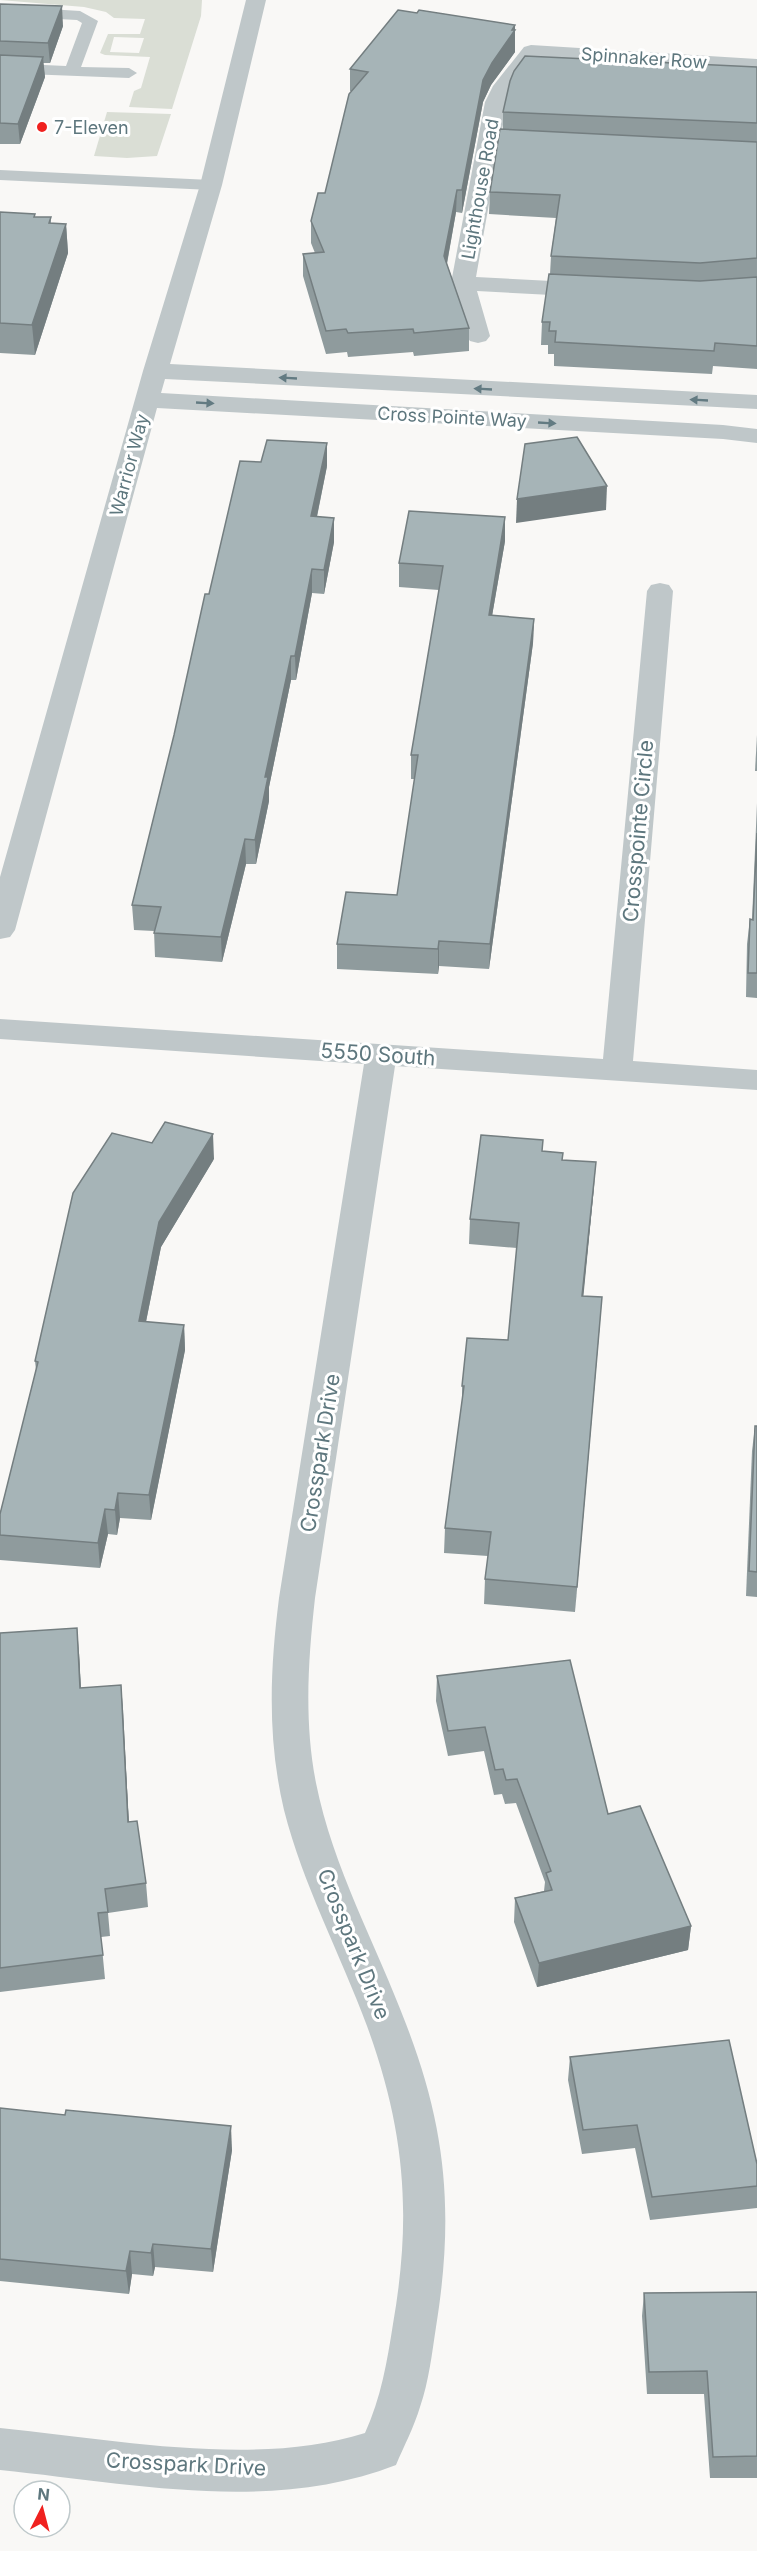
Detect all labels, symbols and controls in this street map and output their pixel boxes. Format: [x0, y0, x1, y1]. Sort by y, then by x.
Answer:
street label: Spinnaker Row [580, 43, 708, 73]
place label: 7-Eleven [54, 117, 129, 138]
street label: Lighthouse Road [457, 117, 503, 261]
marker: 7-Eleven [35, 120, 49, 134]
one-way arrow [279, 374, 298, 383]
one-way arrow [473, 384, 492, 393]
one-way arrow [689, 396, 708, 405]
one-way arrow [196, 398, 215, 408]
street label: Cross Pointe Way [377, 403, 527, 431]
street label: Warrior Way [105, 412, 153, 518]
one-way arrow [537, 418, 556, 428]
street label: Crosspointe Circle [618, 739, 658, 923]
street label: 5550 South [320, 1038, 436, 1070]
street label: Crosspark Drive [295, 1372, 345, 1534]
street label: Crosspark Drive [312, 1865, 396, 2023]
street label: Crosspark Drive [105, 2447, 267, 2481]
north arrow [12, 2479, 72, 2539]
text: N [36, 2483, 51, 2505]

